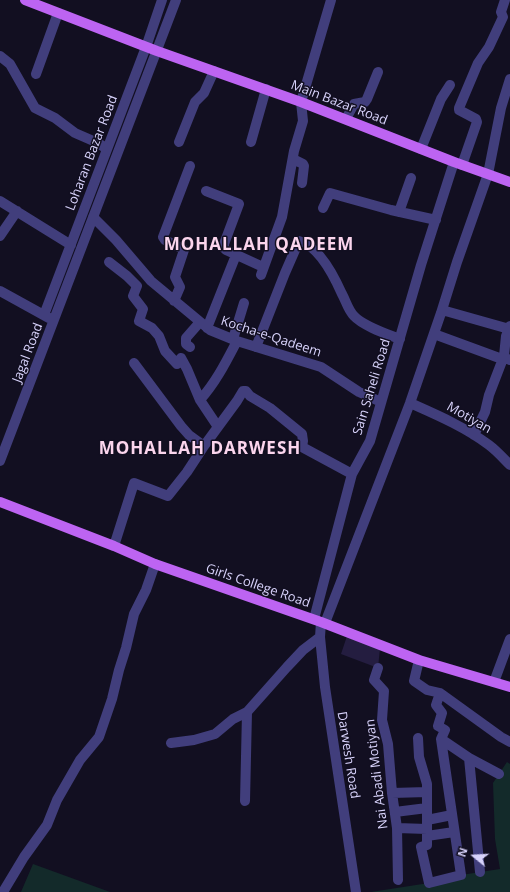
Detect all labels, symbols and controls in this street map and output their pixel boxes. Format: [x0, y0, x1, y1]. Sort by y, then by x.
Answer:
street label: Main Bazar Road [289, 77, 389, 129]
street label: Loharan Bazar Road [63, 93, 121, 213]
district label: MOHALLAH QADEEM [164, 235, 354, 255]
street label: Kocha-e-Qadeem [219, 313, 323, 361]
street label: Jagal Road [9, 321, 47, 385]
street label: Sain Saheli Road [350, 337, 394, 437]
street label: Motiyan [444, 399, 494, 437]
district label: MOHALLAH DARWESH [99, 439, 301, 459]
street label: Girls College Road [204, 561, 312, 611]
street label: Darwesh Road [333, 710, 363, 800]
street label: Nai Abadi Motiyan [363, 718, 391, 830]
north arrow [454, 836, 494, 876]
text: N [454, 846, 471, 859]

